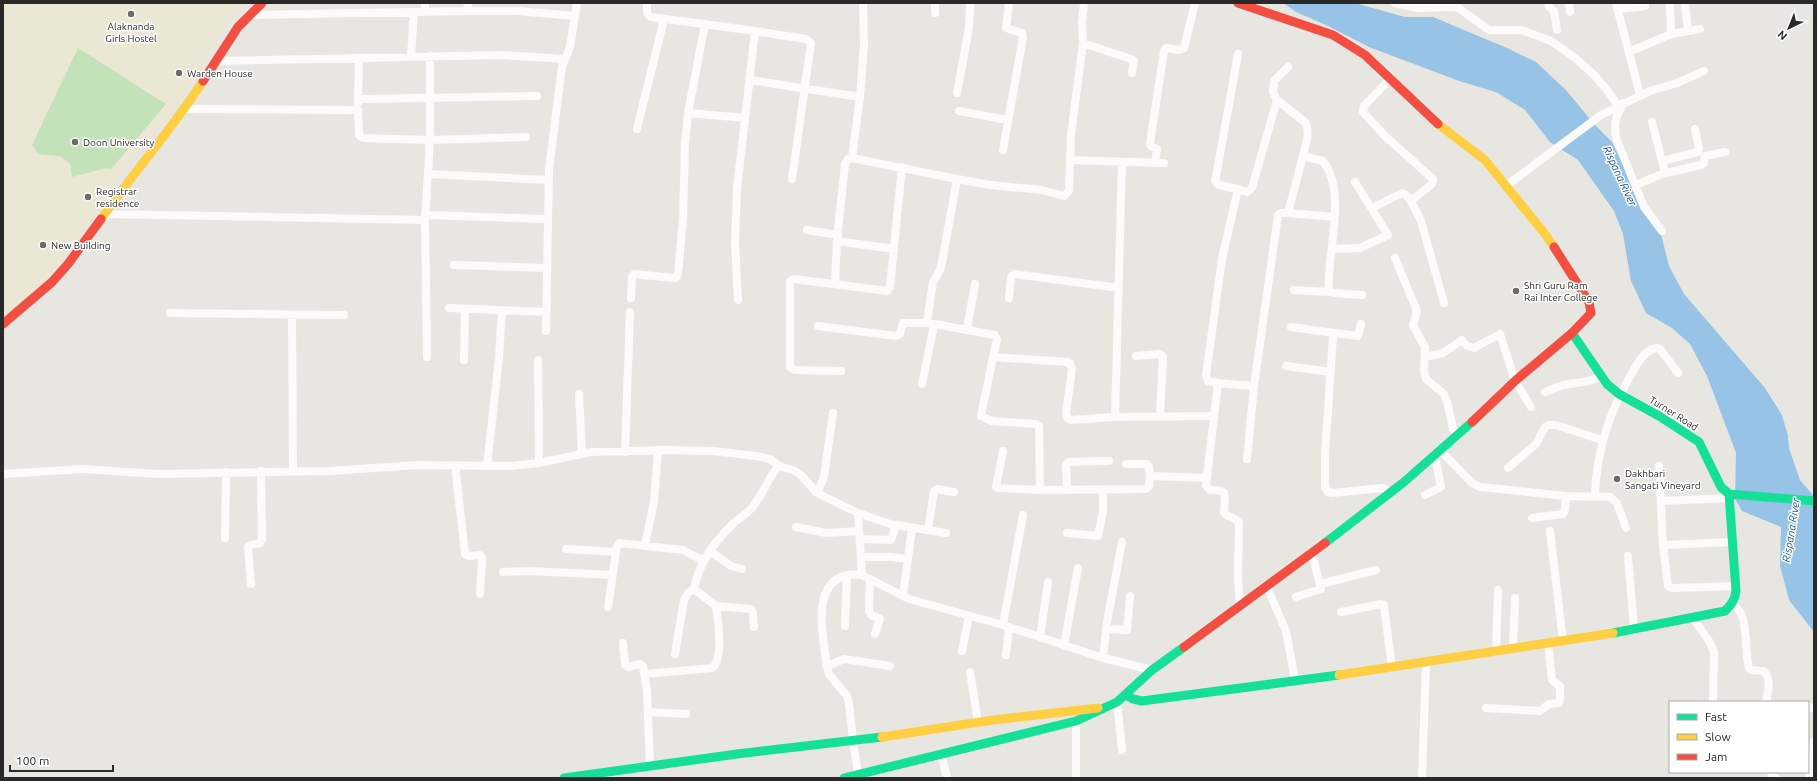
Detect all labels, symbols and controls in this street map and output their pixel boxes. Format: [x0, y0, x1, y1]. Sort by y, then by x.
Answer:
north arrow [1769, 8, 1809, 48]
marker: Alaknanda Girls Hostel [126, 9, 136, 19]
place label: Alaknanda Girls Hostel [105, 21, 157, 44]
text: N [1775, 28, 1789, 43]
marker: Warden House [174, 68, 184, 78]
place label: Warden House [187, 68, 253, 79]
marker: Doon University [70, 137, 80, 147]
place label: Doon University [83, 137, 155, 148]
water label: Rispana River [1601, 144, 1639, 209]
place label: Registrar residence [96, 186, 139, 209]
marker: Registrar residence [83, 192, 93, 202]
marker: New Building [38, 240, 48, 250]
place label: New Building [51, 240, 111, 251]
place label: Shri Guru Ram Rai Inter College [1524, 280, 1598, 303]
marker: Shri Guru Ram Rai Inter College [1511, 286, 1521, 296]
street label: Turner Road [1647, 394, 1700, 433]
place label: Dakhbari Sangati Vineyard [1625, 468, 1701, 491]
marker: Dakhbari Sangati Vineyard [1612, 474, 1622, 484]
water label: Rispana River [1780, 496, 1802, 563]
legend [1669, 701, 1809, 773]
text: Fast [1705, 710, 1727, 723]
text: Slow [1705, 730, 1731, 743]
scale bar [10, 747, 113, 773]
text: Jam [1705, 750, 1727, 763]
text: 100 m [16, 754, 49, 767]

